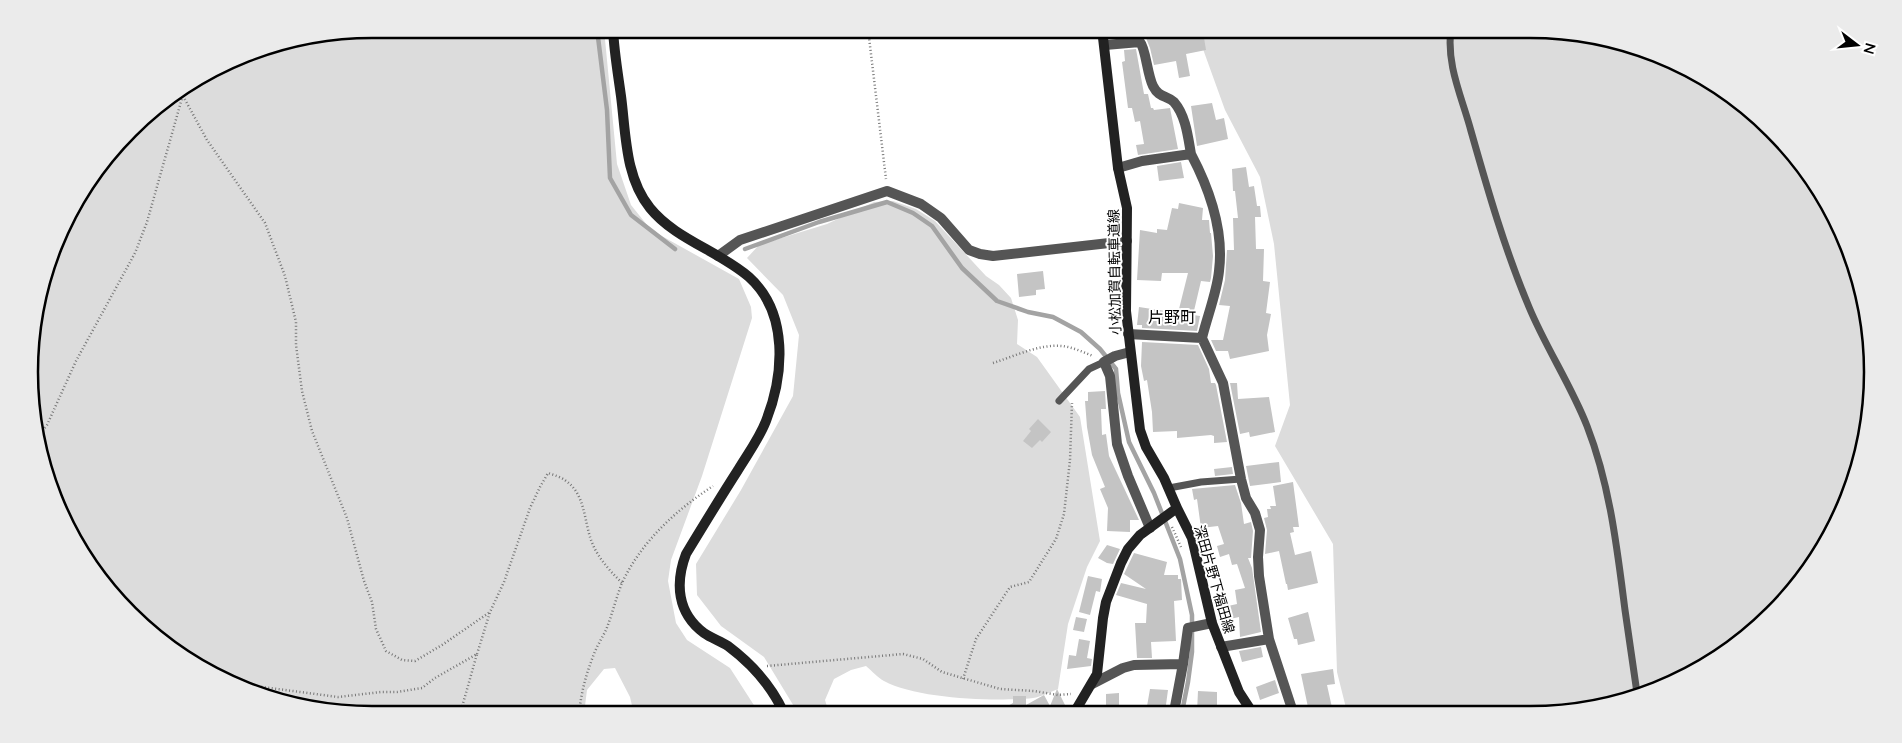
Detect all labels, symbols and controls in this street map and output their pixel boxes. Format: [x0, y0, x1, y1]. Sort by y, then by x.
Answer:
north arrow [1832, 20, 1882, 70]
text: N [1860, 41, 1880, 56]
street label: 小松加賀自転車道線 [1104, 209, 1124, 335]
district label: 片野町 [1148, 307, 1196, 326]
street label: 深田片野下福田線 [1191, 523, 1239, 635]

